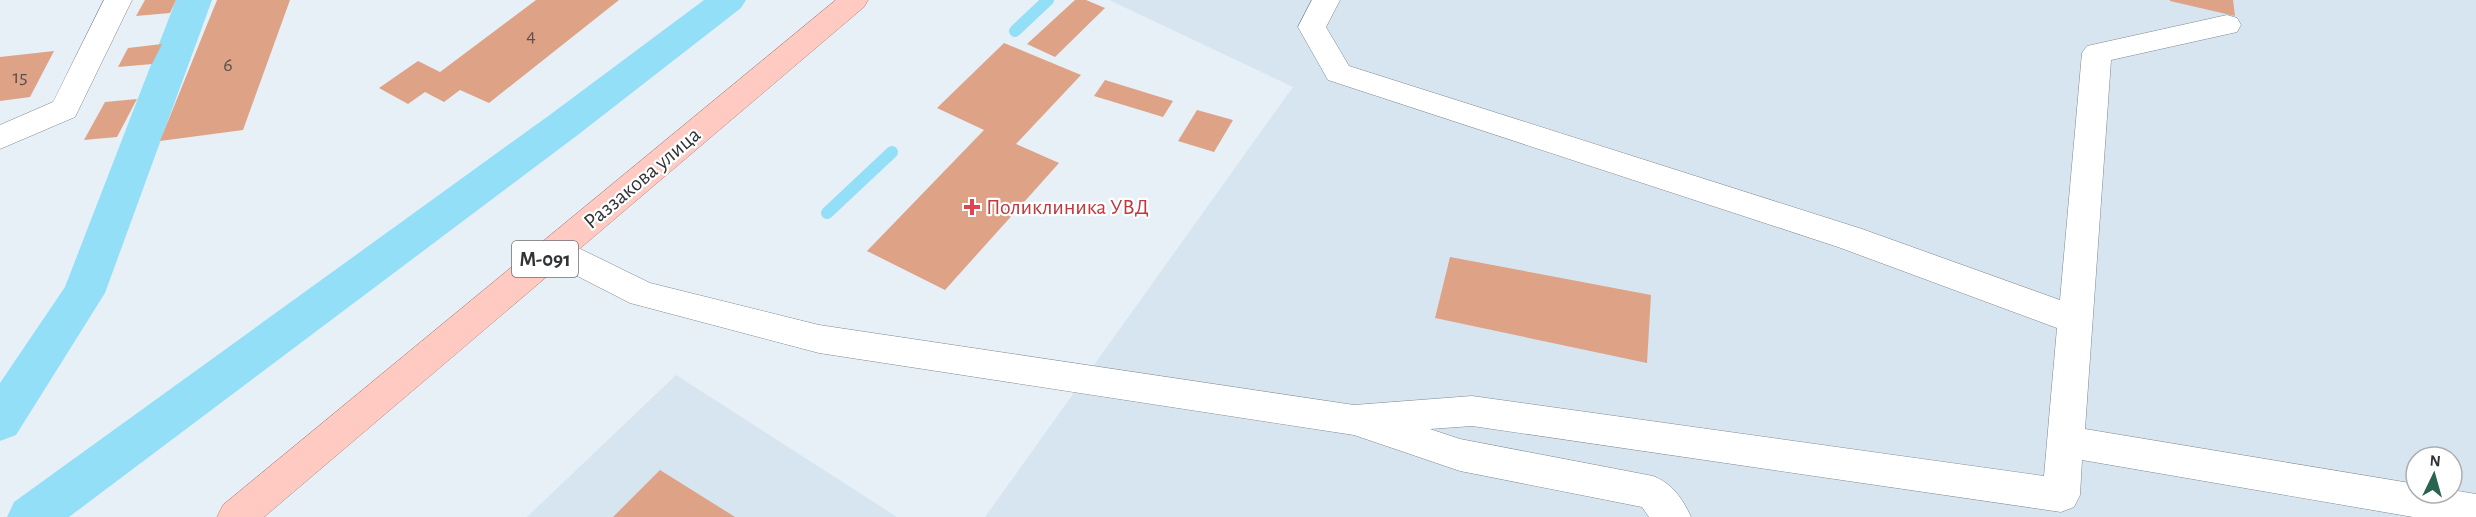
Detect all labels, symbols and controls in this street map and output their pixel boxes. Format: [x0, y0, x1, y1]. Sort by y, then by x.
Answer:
house number: 4 [526, 26, 536, 46]
house number: 6 [223, 55, 233, 75]
house number: 15 [12, 67, 28, 87]
street label: Раззакова улица [579, 123, 705, 233]
place label: Поликлиника УВД [986, 196, 1149, 218]
marker: Поликлиника УВД [963, 198, 981, 216]
road number: М-091 [512, 241, 578, 277]
north arrow [2404, 445, 2464, 505]
text: N [2429, 453, 2441, 470]

